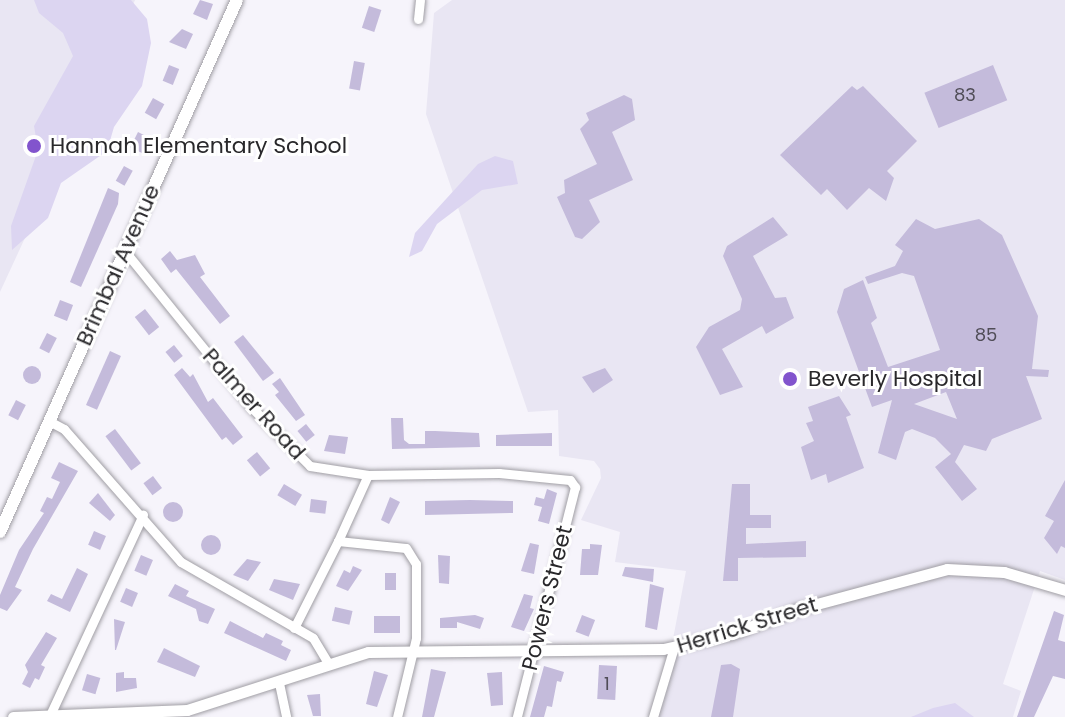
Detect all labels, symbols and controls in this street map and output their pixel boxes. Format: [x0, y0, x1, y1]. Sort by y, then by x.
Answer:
house number: 83 [954, 84, 976, 106]
place label: Hannah Elementary School [50, 133, 347, 159]
marker: Hannah Elementary School [25, 137, 43, 155]
street label: Brimbal Avenue [71, 180, 165, 350]
house number: 85 [975, 324, 997, 346]
street label: Palmer Road [197, 343, 311, 465]
place label: Beverly Hospital [808, 366, 982, 392]
marker: Beverly Hospital [779, 368, 801, 390]
street label: Powers Street [516, 523, 578, 673]
street label: Herrick Street [673, 591, 821, 659]
house number: 1 [604, 673, 610, 695]

